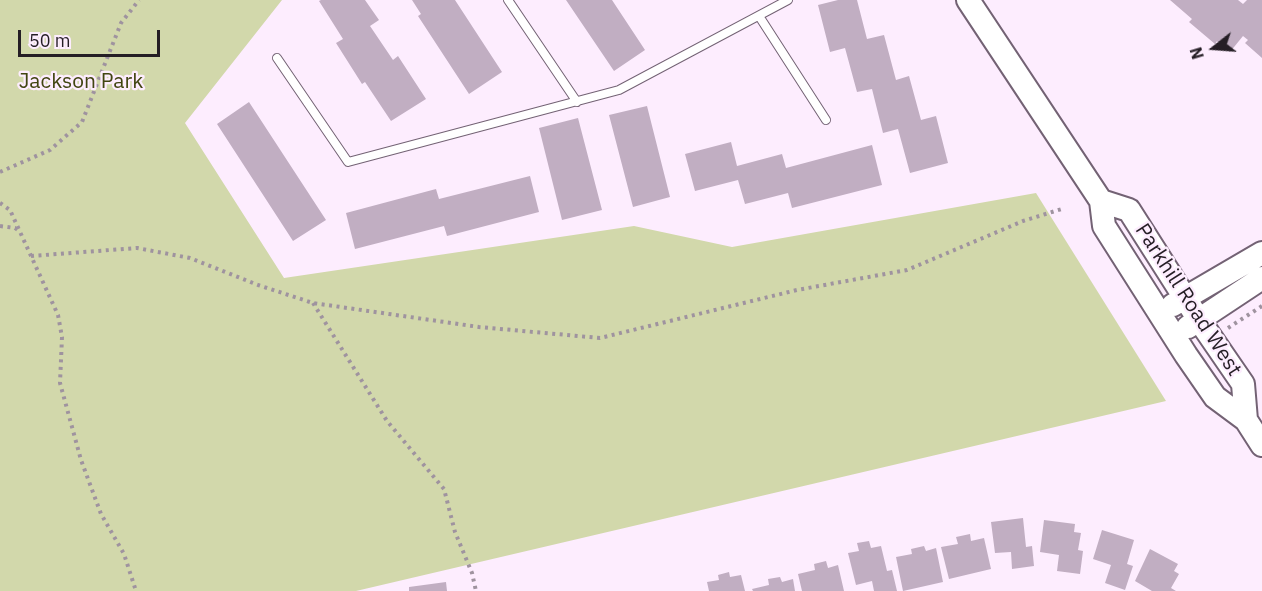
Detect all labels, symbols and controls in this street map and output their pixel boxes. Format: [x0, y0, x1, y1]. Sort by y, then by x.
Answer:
scale bar [21, 18, 164, 56]
north arrow [1184, 18, 1244, 78]
text: 50 m [29, 29, 71, 52]
text: N [1186, 45, 1208, 62]
park label: Jackson Park [19, 69, 143, 95]
street label: Parkhill Road West [1129, 219, 1247, 381]

